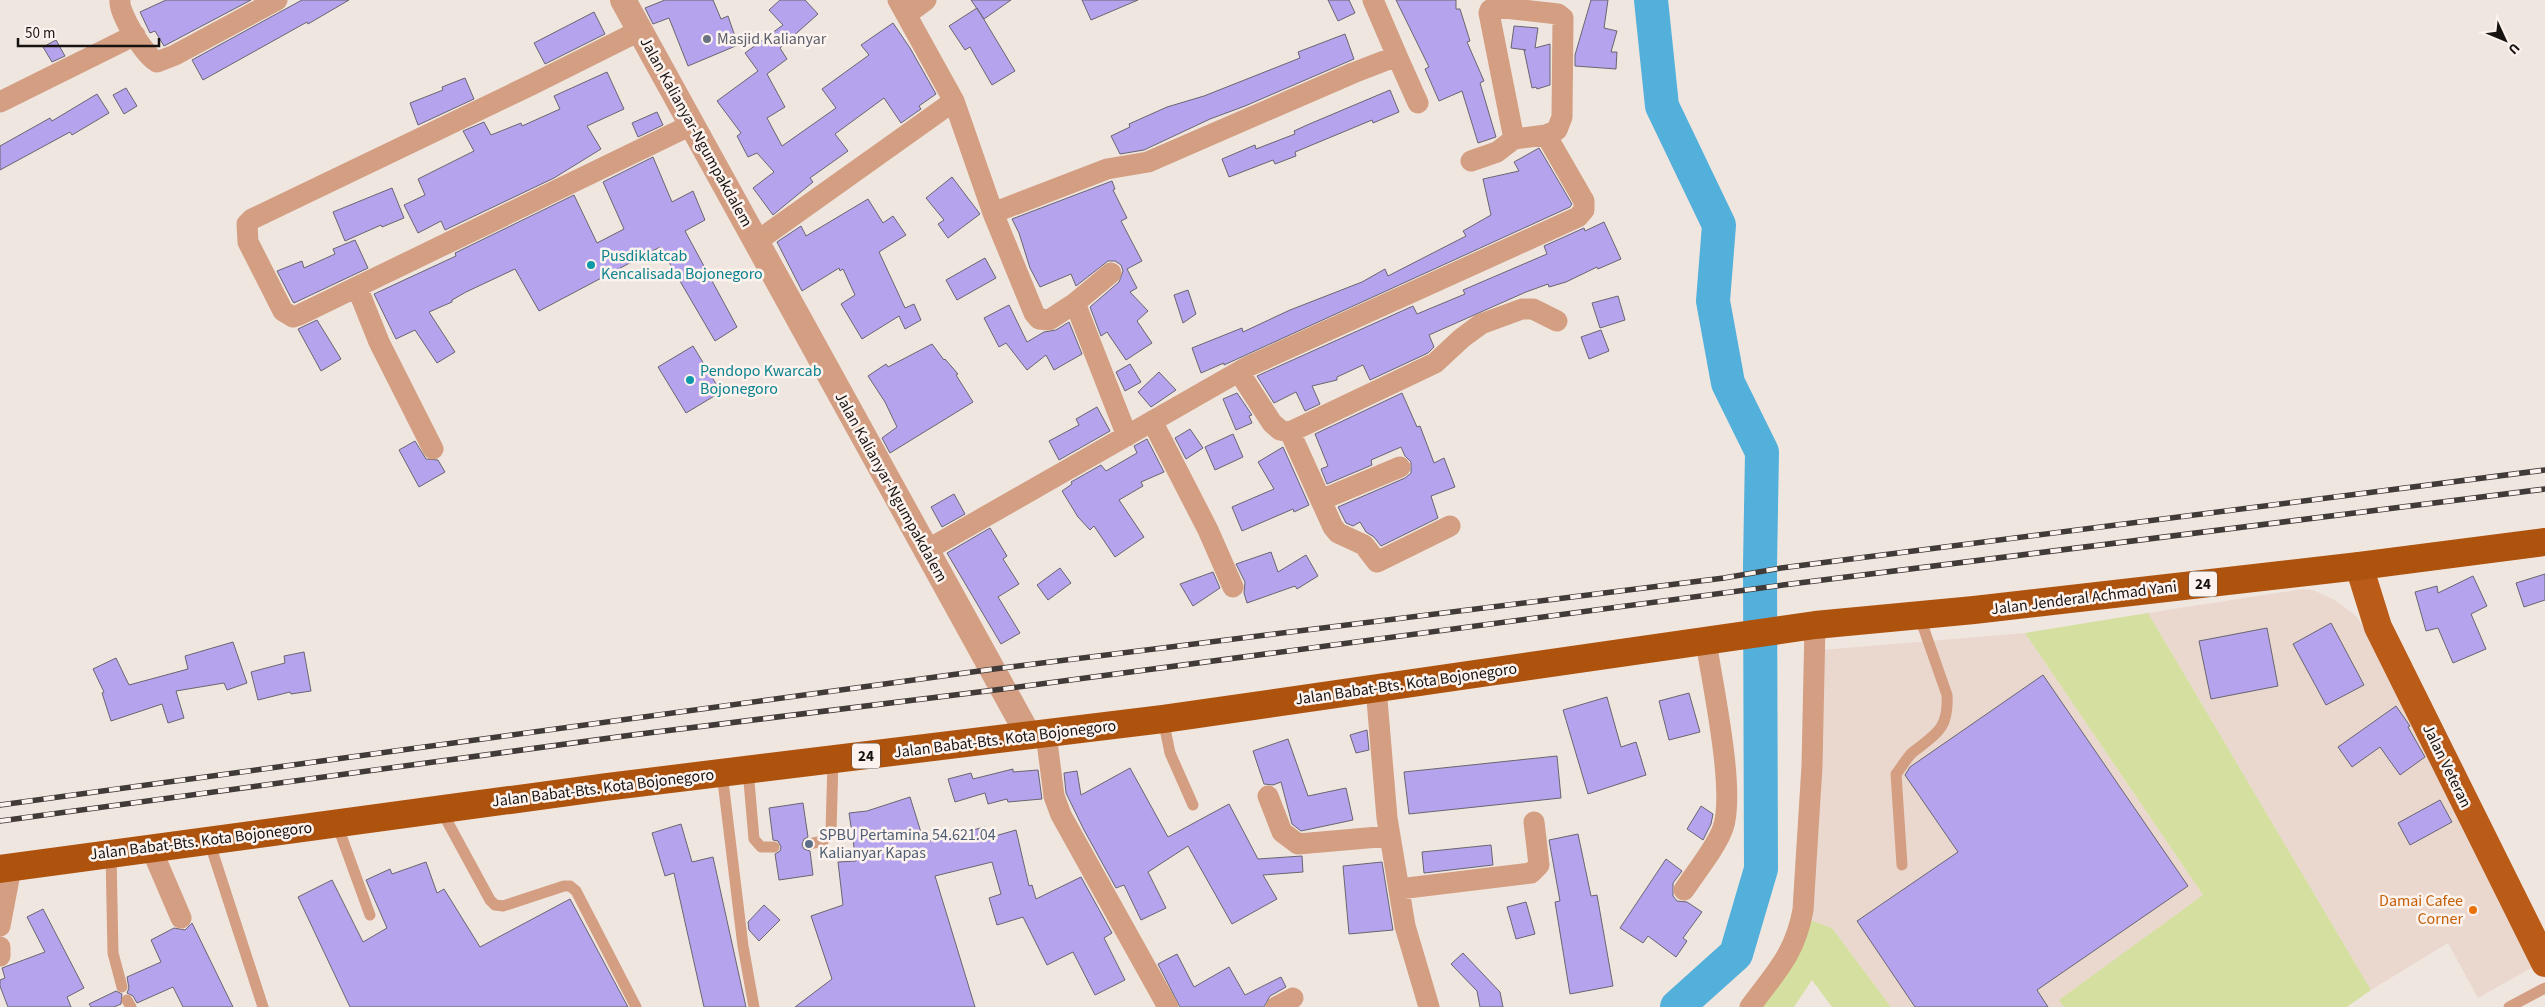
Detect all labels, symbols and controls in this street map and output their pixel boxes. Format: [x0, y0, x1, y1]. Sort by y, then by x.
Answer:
scale bar [18, 15, 159, 47]
north arrow [2480, 15, 2530, 65]
text: 50 m [25, 23, 55, 44]
place label: Masjid Kalianyar [717, 28, 827, 50]
street label: Jalan Kalianyar-Ngumpakdalem [634, 33, 758, 231]
marker: Masjid Kalianyar [701, 33, 713, 45]
text: U [2503, 38, 2524, 59]
place label: Pusdiklatcab Kencalisada Bojonegoro [601, 245, 763, 285]
marker: Pusdiklatcab Kencalisada Bojonegoro [585, 259, 597, 271]
place label: Pendopo Kwarcab Bojonegoro [700, 360, 822, 400]
marker: Pendopo Kwarcab Bojonegoro [684, 374, 696, 386]
street label: Jalan Kalianyar-Ngumpakdalem [829, 388, 953, 586]
road number: 24 [2189, 572, 2217, 596]
street label: Jalan Jenderal Achmad Yani [1990, 576, 2178, 620]
street label: Jalan Babat-Bts. Kota Bojonegoro [1294, 658, 1518, 710]
street label: Jalan Babat-Bts. Kota Bojonegoro [893, 714, 1117, 764]
street label: Jalan Veteran [2417, 720, 2477, 812]
road number: 24 [852, 744, 880, 768]
street label: Jalan Babat-Bts. Kota Bojonegoro [491, 763, 715, 813]
street label: Jalan Babat-Bts. Kota Bojonegoro [89, 816, 313, 866]
place label: SPBU Pertamina 54.621.04 Kalianyar Kapas [819, 824, 996, 864]
marker: SPBU Pertamina 54.621.04 Kalianyar Kapas [803, 838, 815, 850]
place label: Damai Cafee Corner [2379, 890, 2463, 930]
marker: Damai Cafee Corner [2467, 904, 2479, 916]

